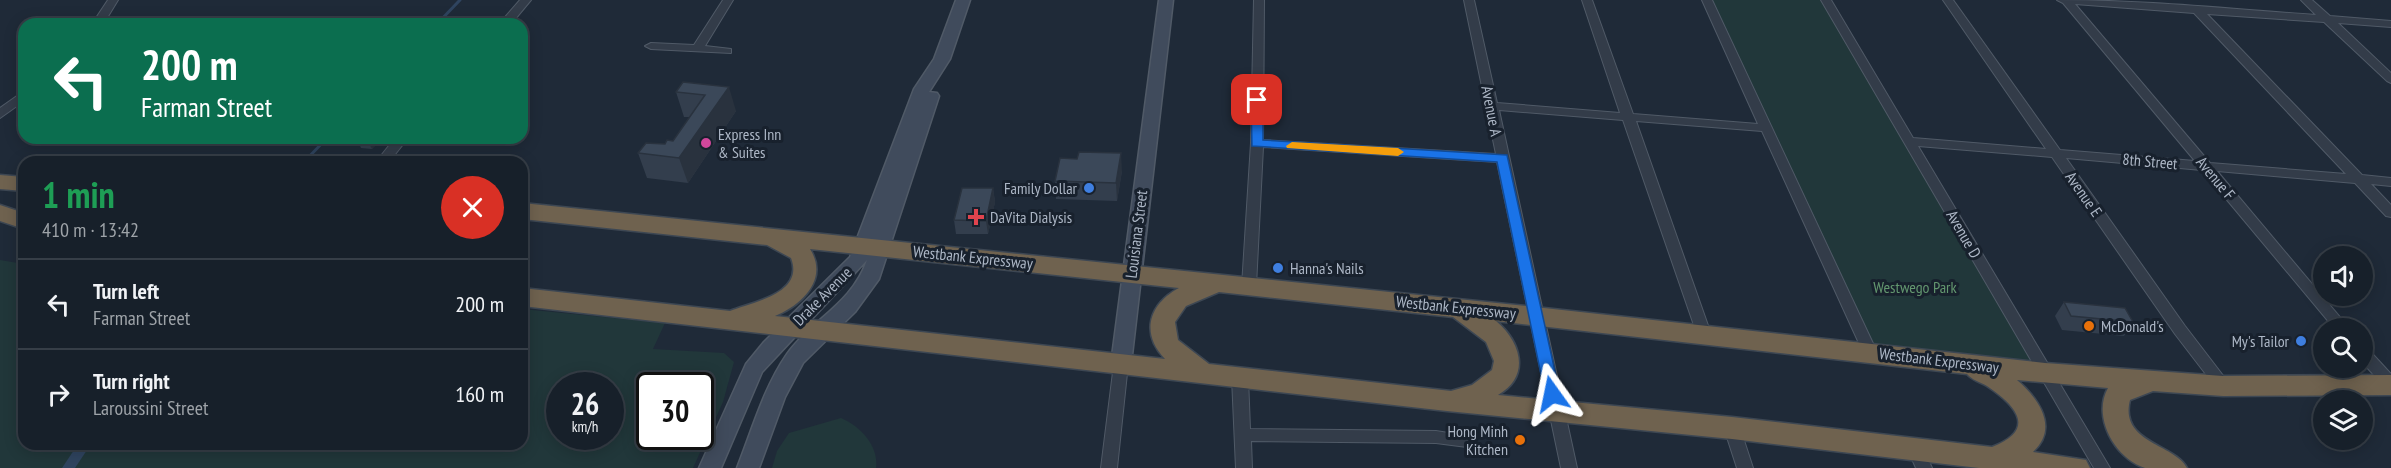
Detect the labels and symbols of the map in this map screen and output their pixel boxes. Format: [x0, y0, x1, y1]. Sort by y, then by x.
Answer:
pin [1231, 74, 1282, 125]
street label: Avenue A [1477, 84, 1507, 138]
place label: Express Inn & Suites [718, 124, 781, 162]
marker: Express Inn & Suites [699, 136, 713, 150]
street label: 8th Street [2122, 149, 2179, 173]
street label: Avenue F [2192, 152, 2240, 204]
street label: Avenue E [2061, 167, 2107, 221]
place label: Family Dollar [1004, 178, 1078, 198]
marker: Family Dollar [1082, 181, 1096, 195]
street label: Louisiana Street [1121, 188, 1151, 279]
street label: Avenue D [1942, 206, 1986, 262]
place label: DaVita Dialysis [990, 207, 1072, 227]
marker: DaVita Dialysis [967, 208, 985, 226]
street label: Westbank Expressway [912, 241, 1034, 273]
place label: Hanna's Nails [1290, 258, 1364, 278]
marker: Hanna's Nails [1271, 261, 1285, 275]
street label: Drake Avenue [788, 262, 856, 330]
park label: Westwego Park [1873, 277, 1957, 297]
street label: Westbank Expressway [1395, 291, 1517, 323]
place label: McDonald's [2101, 316, 2164, 336]
marker: McDonald's [2082, 319, 2096, 333]
place label: My's Tailor [2232, 331, 2290, 351]
marker: My's Tailor [2294, 334, 2308, 348]
street label: Westbank Expressway [1878, 343, 2000, 377]
position arrow [1520, 362, 1584, 426]
speed limit sign: 30 [636, 372, 714, 450]
place label: Hong Minh Kitchen [1447, 421, 1508, 459]
marker: Hong Minh Kitchen [1513, 433, 1527, 447]

